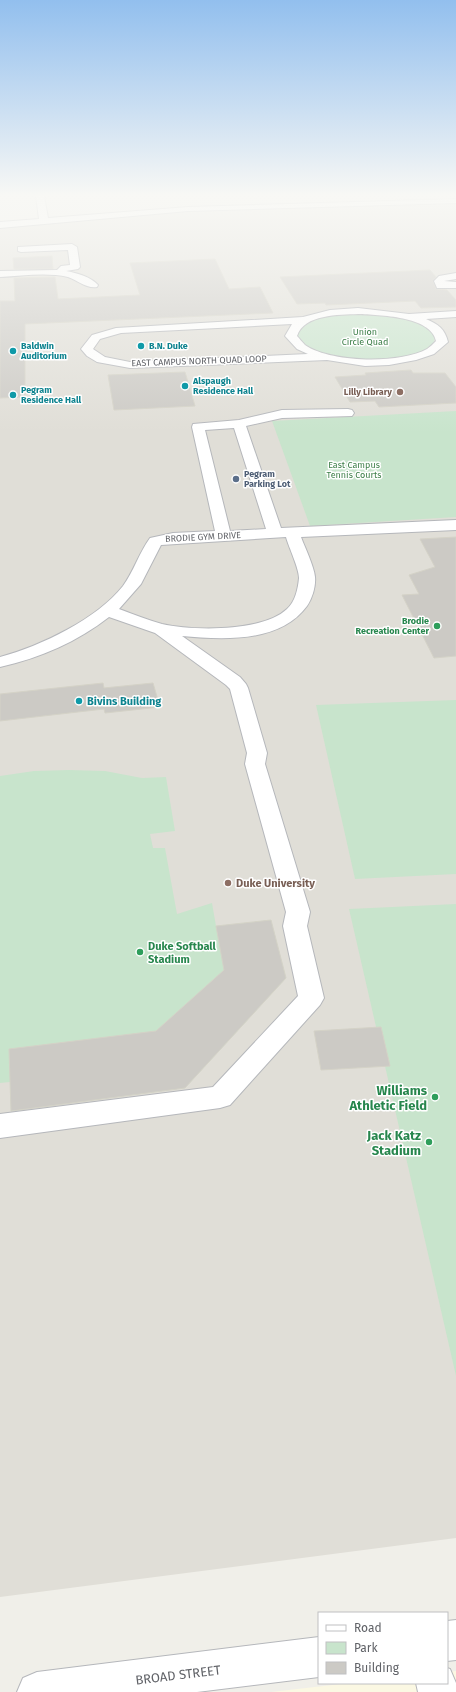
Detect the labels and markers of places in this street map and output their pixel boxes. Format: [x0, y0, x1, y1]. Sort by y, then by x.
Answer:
place label: Baldwin Auditorium [20, 341, 67, 361]
marker: B.N. Duke [136, 341, 146, 351]
place label: B.N. Duke [149, 341, 188, 351]
marker: Baldwin Auditorium [8, 346, 18, 356]
place label: Alspaugh Residence Hall [192, 376, 254, 396]
marker: Alspaugh Residence Hall [180, 381, 190, 391]
place label: Pegram Residence Hall [21, 385, 82, 405]
place label: Lilly Library [344, 387, 392, 397]
marker: Lilly Library [395, 387, 405, 397]
marker: Pegram Residence Hall [8, 390, 18, 400]
place label: Pegram Parking Lot [244, 469, 291, 489]
marker: Pegram Parking Lot [231, 474, 241, 484]
place label: Brodie Recreation Center [356, 616, 429, 636]
marker: Brodie Recreation Center [432, 621, 442, 631]
place label: Bivins Building [87, 695, 162, 708]
marker: Bivins Building [74, 696, 84, 706]
place label: Duke University [236, 877, 315, 890]
marker: Duke University [223, 878, 233, 888]
place label: Duke Softball Stadium [148, 940, 217, 966]
marker: Duke Softball Stadium [135, 947, 145, 957]
place label: Williams Athletic Field [348, 1083, 428, 1113]
marker: Williams Athletic Field [430, 1092, 440, 1102]
place label: Jack Katz Stadium [366, 1128, 421, 1158]
marker: Jack Katz Stadium [424, 1137, 434, 1147]

